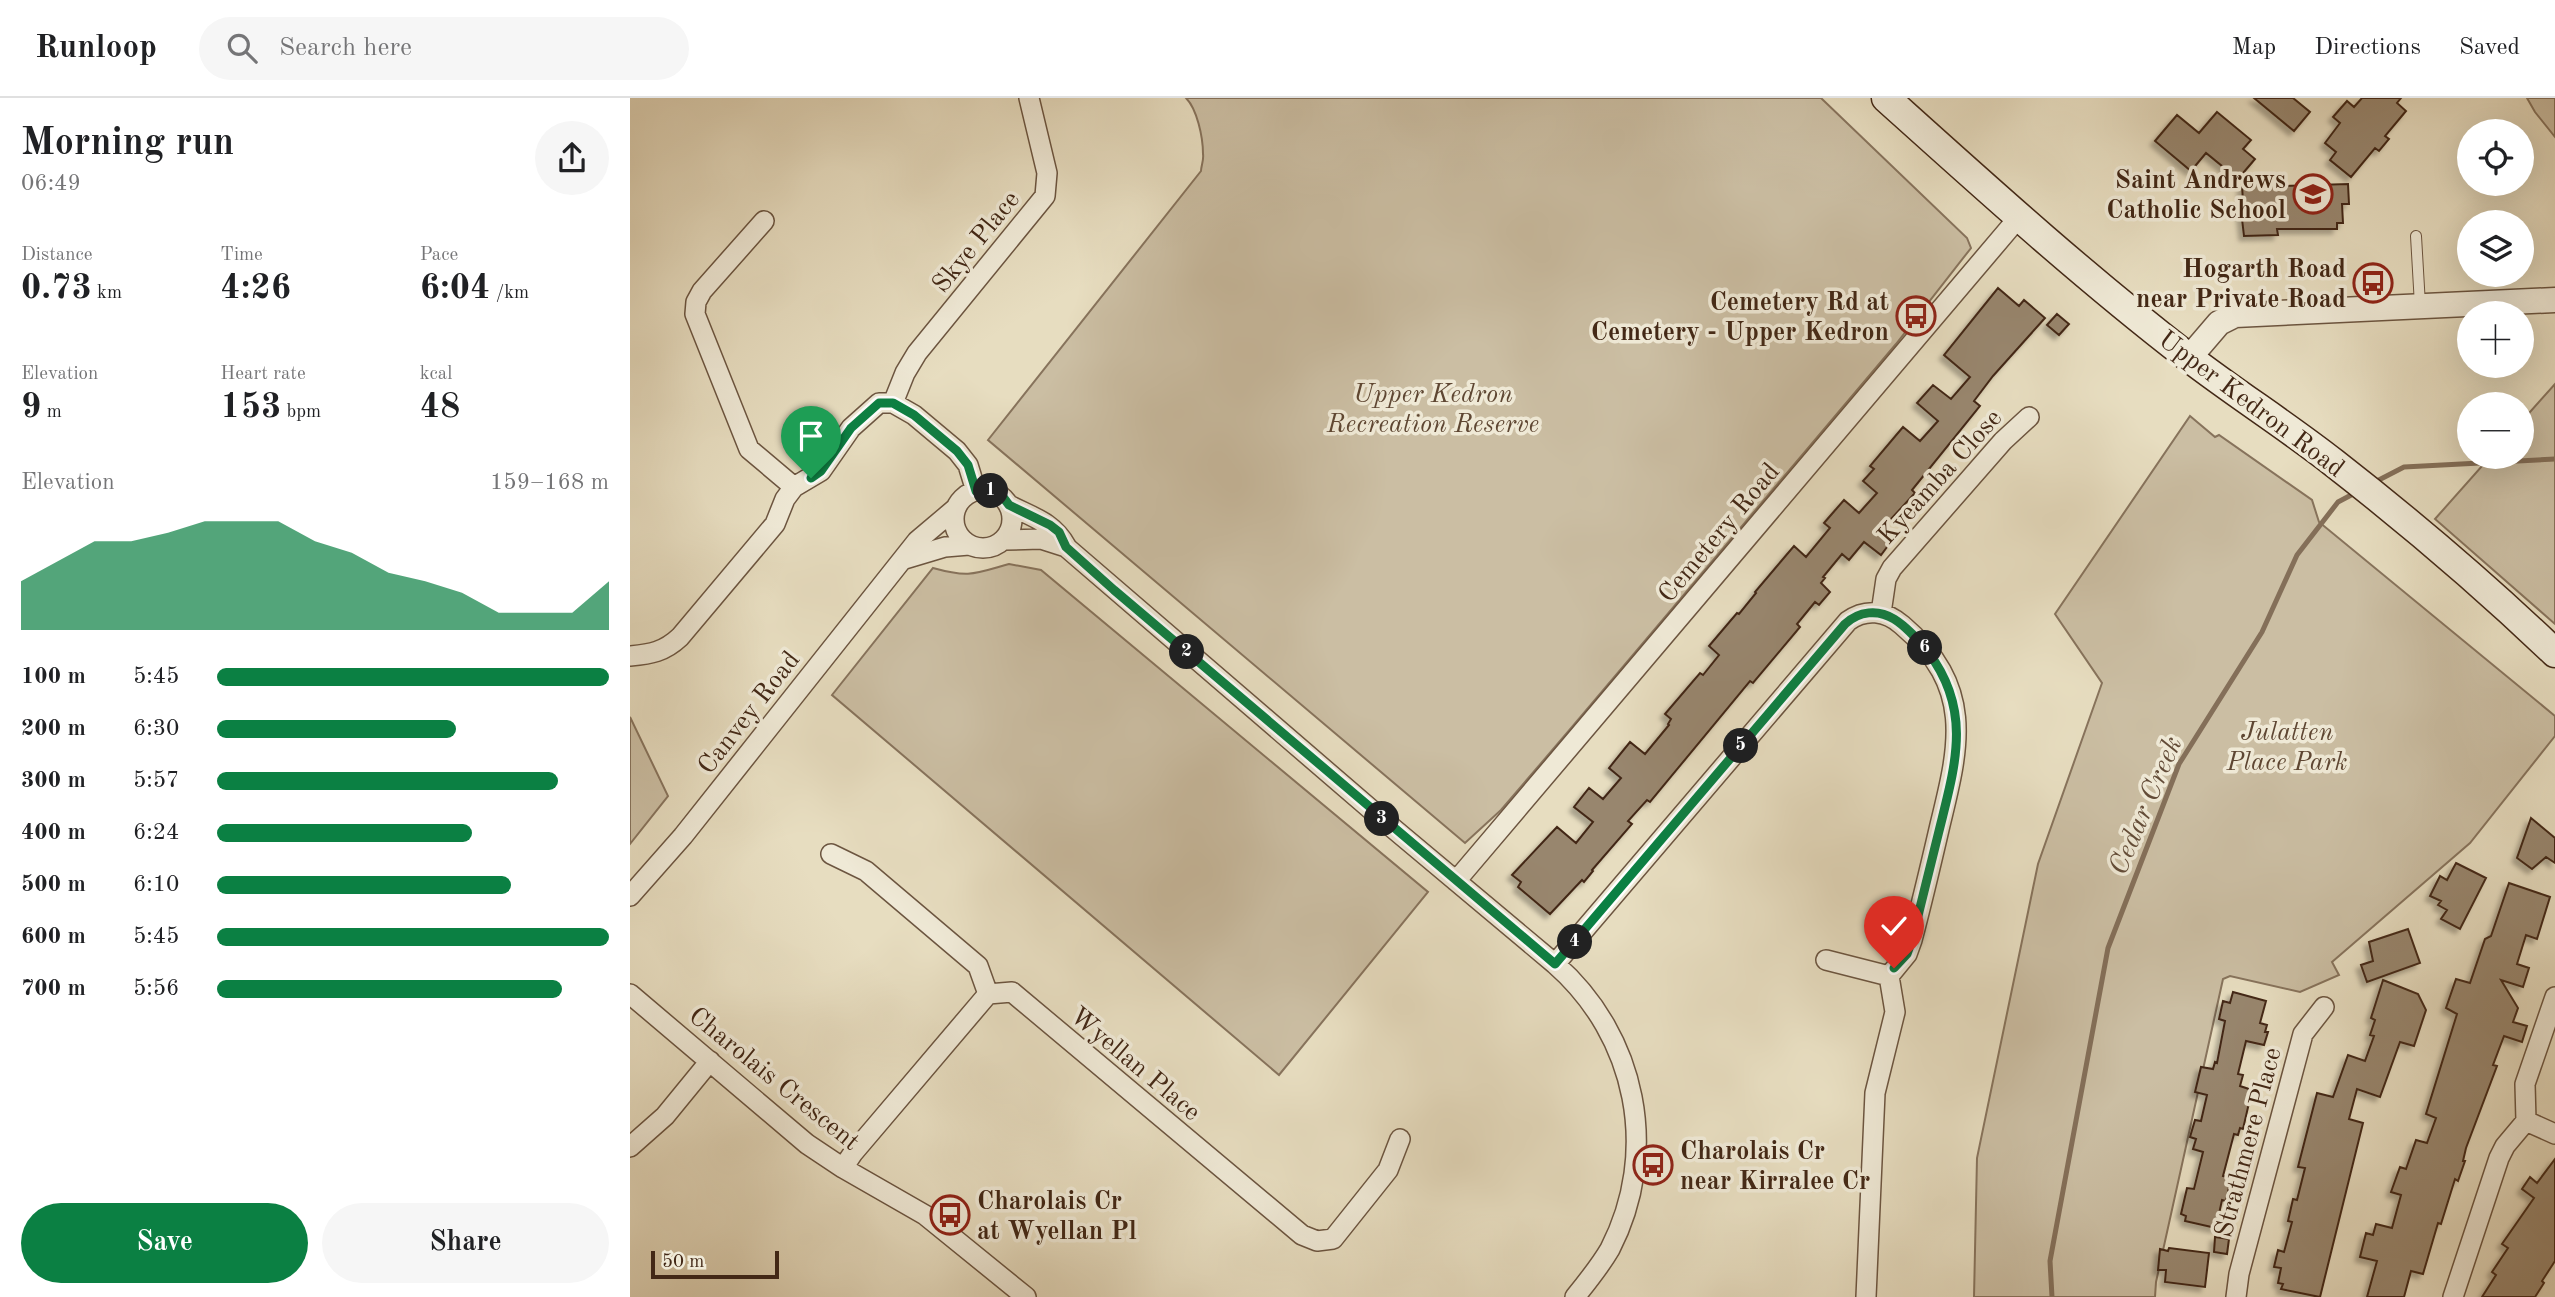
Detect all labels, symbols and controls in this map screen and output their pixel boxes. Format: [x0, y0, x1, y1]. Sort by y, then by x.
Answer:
search box [199, 17, 689, 80]
icon: search [223, 29, 261, 67]
text: Runloop [35, 32, 157, 65]
text: Search here [279, 35, 412, 61]
text: Map [2232, 36, 2276, 60]
text: Directions [2314, 36, 2421, 60]
text: Saved [2459, 36, 2520, 60]
map controls [2457, 119, 2534, 469]
button: locate [2457, 119, 2534, 196]
button: share [535, 121, 609, 195]
text: Morning run [21, 125, 234, 163]
place label: Saint Andrews Catholic School [2106, 168, 2286, 224]
text: 06:49 [21, 172, 81, 195]
school or university icon: Saint Andrews Catholic School [2292, 173, 2334, 215]
street label: Skye Place [928, 187, 1025, 298]
button: layers [2457, 210, 2534, 287]
text: Distance [21, 246, 93, 265]
text: Time [220, 246, 263, 265]
text: Pace [420, 246, 458, 265]
place label: Hogarth Road near Private Road [2136, 257, 2346, 313]
bus stop icon: Hogarth Road near Private Road [2352, 262, 2394, 304]
text: 0.73 [21, 271, 92, 306]
text: 4:26 [220, 271, 291, 306]
text: 6:04 [420, 271, 490, 306]
text: km [92, 284, 122, 303]
text: /km [490, 284, 529, 303]
place label: Cemetery Rd at Cemetery - Upper Kedron [1591, 290, 1889, 346]
bus stop icon: Cemetery Rd at Cemetery - Upper Kedron [1895, 295, 1937, 337]
button: + [2457, 301, 2534, 378]
street label: Upper Kedron Road [2153, 326, 2349, 483]
text: Elevation [21, 365, 98, 384]
text: Heart rate [220, 365, 306, 384]
text: kcal [420, 365, 452, 384]
park label: Upper Kedron Recreation Reserve [1326, 382, 1539, 438]
text: 9 [21, 390, 41, 425]
text: 153 [220, 390, 281, 425]
text: 48 [420, 390, 460, 425]
button: − [2457, 392, 2534, 469]
text: m [41, 403, 62, 422]
text: bpm [281, 403, 321, 422]
street label: Kyeamba Close [1873, 405, 2008, 550]
pin [781, 406, 841, 478]
icon: arrive [792, 417, 830, 455]
street label: Cemetery Road [1654, 459, 1785, 608]
text: Elevation [21, 471, 115, 494]
text: 159–168 m [490, 471, 609, 494]
pin: 1 [974, 474, 1008, 508]
text: 1 [985, 481, 996, 500]
pin: 6 [1908, 630, 1942, 666]
pin: 2 [1170, 634, 1204, 670]
text: 6 [1919, 638, 1930, 657]
text: 2 [1181, 642, 1192, 661]
street label: Canvey Road [694, 647, 805, 779]
text: 100 m [21, 665, 86, 688]
text: 5:45 [133, 665, 179, 688]
text: 200 m [21, 717, 86, 740]
text: 6:30 [133, 717, 179, 740]
park label: Julatten Place Park [2225, 720, 2348, 776]
pin: 5 [1724, 728, 1758, 764]
water label: Cedar Creek [2105, 733, 2188, 880]
text: 5 [1735, 736, 1746, 755]
text: 300 m [21, 769, 86, 792]
text: 5:57 [133, 769, 179, 792]
pin: 3 [1364, 802, 1400, 836]
text: 3 [1376, 809, 1387, 828]
text: 400 m [21, 821, 86, 844]
text: 6:24 [133, 821, 179, 844]
text: 500 m [21, 873, 86, 896]
text: 6:10 [133, 873, 179, 896]
pin [1864, 896, 1924, 968]
icon: check [1875, 907, 1913, 945]
pin: 4 [1558, 924, 1592, 960]
text: 600 m [21, 925, 86, 948]
text: 5:45 [133, 925, 179, 948]
text: 4 [1569, 932, 1580, 951]
text: 700 m [21, 977, 86, 1000]
text: 5:56 [133, 977, 179, 1000]
street label: Charolais Crescent [683, 1003, 864, 1156]
street label: Wyellan Place [1065, 1003, 1205, 1126]
street label: Strathmere Place [2211, 1045, 2287, 1240]
place label: Charolais Cr near Kirralee Cr [1680, 1139, 1870, 1195]
bus stop icon: Charolais Cr near Kirralee Cr [1632, 1144, 1674, 1186]
place label: Charolais Cr at Wyellan Pl [977, 1189, 1137, 1245]
bus stop icon: Charolais Cr at Wyellan Pl [929, 1194, 971, 1236]
button: Save [21, 1203, 308, 1283]
button: Share [322, 1203, 609, 1283]
scale bar [651, 1248, 779, 1280]
text: 50 m [662, 1253, 704, 1272]

